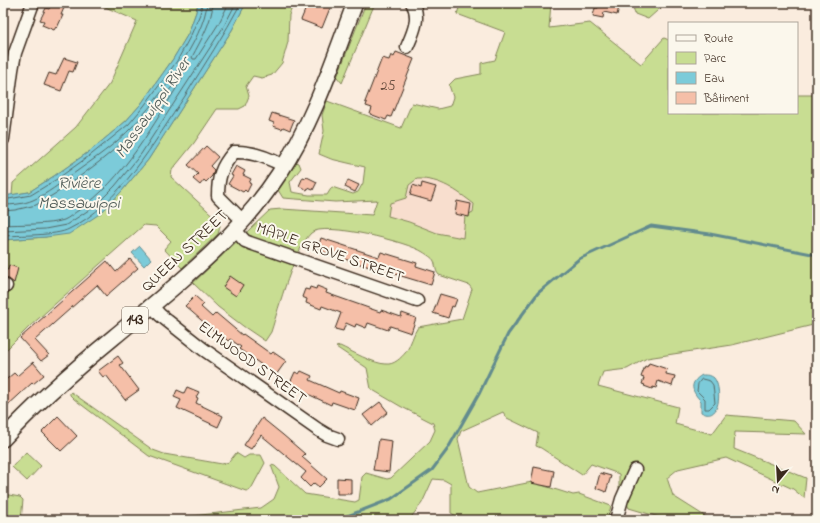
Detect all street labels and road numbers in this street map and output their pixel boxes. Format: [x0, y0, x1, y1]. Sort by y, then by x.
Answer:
street label: QUEEN STREET [136, 204, 234, 298]
street label: MAPLE GROVE STREET [253, 216, 407, 290]
road number: 143 [122, 307, 148, 333]
street label: ELMWOOD STREET [193, 315, 311, 411]

